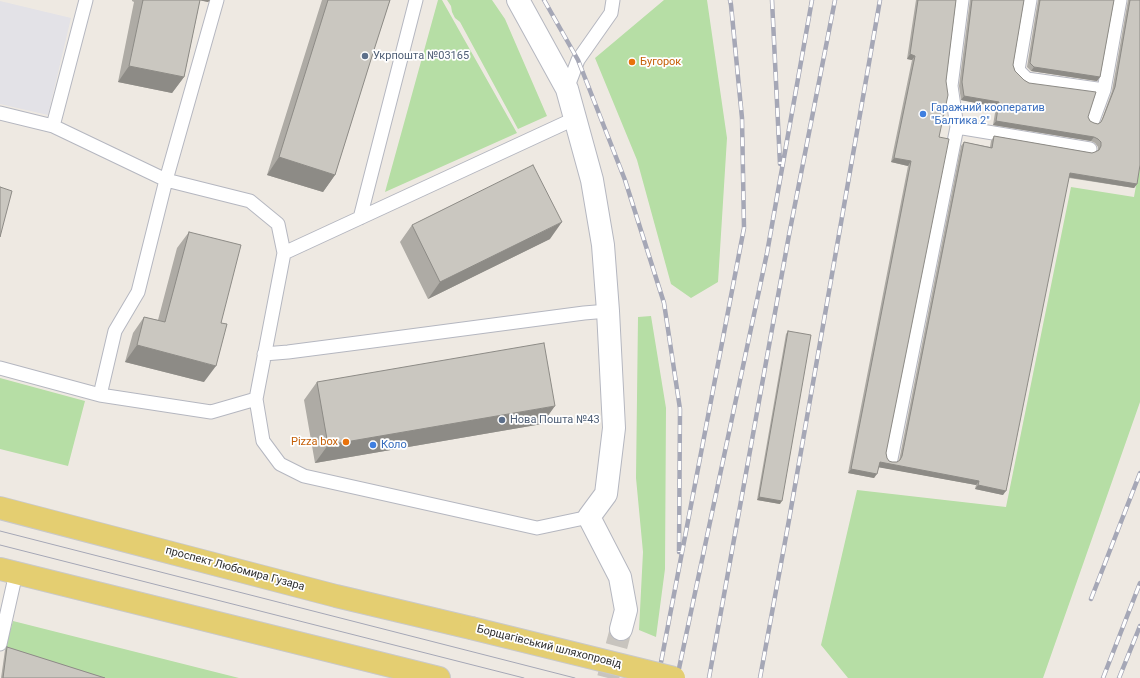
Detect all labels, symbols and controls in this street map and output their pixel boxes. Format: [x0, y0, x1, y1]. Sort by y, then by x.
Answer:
place label: Укрпошта №03165 [373, 49, 469, 63]
marker: Укрпошта №03165 [360, 51, 370, 61]
place label: Бугорок [640, 55, 681, 69]
marker: Бугорок [627, 57, 637, 67]
place label: Гаражний кооператив "Балтика 2" [931, 101, 1045, 127]
marker: Гаражний кооператив "Балтика 2" [918, 109, 928, 119]
place label: Нова Пошта №43 [510, 413, 600, 427]
marker: Нова Пошта №43 [497, 415, 507, 425]
place label: Pizza box [291, 435, 338, 449]
marker: Pizza box [341, 437, 351, 447]
place label: Коло [381, 438, 407, 452]
marker: Коло [368, 440, 378, 450]
street label: проспект Любомира Гузара [164, 544, 306, 594]
street label: Борщагівський шляхопровід [475, 623, 623, 671]

